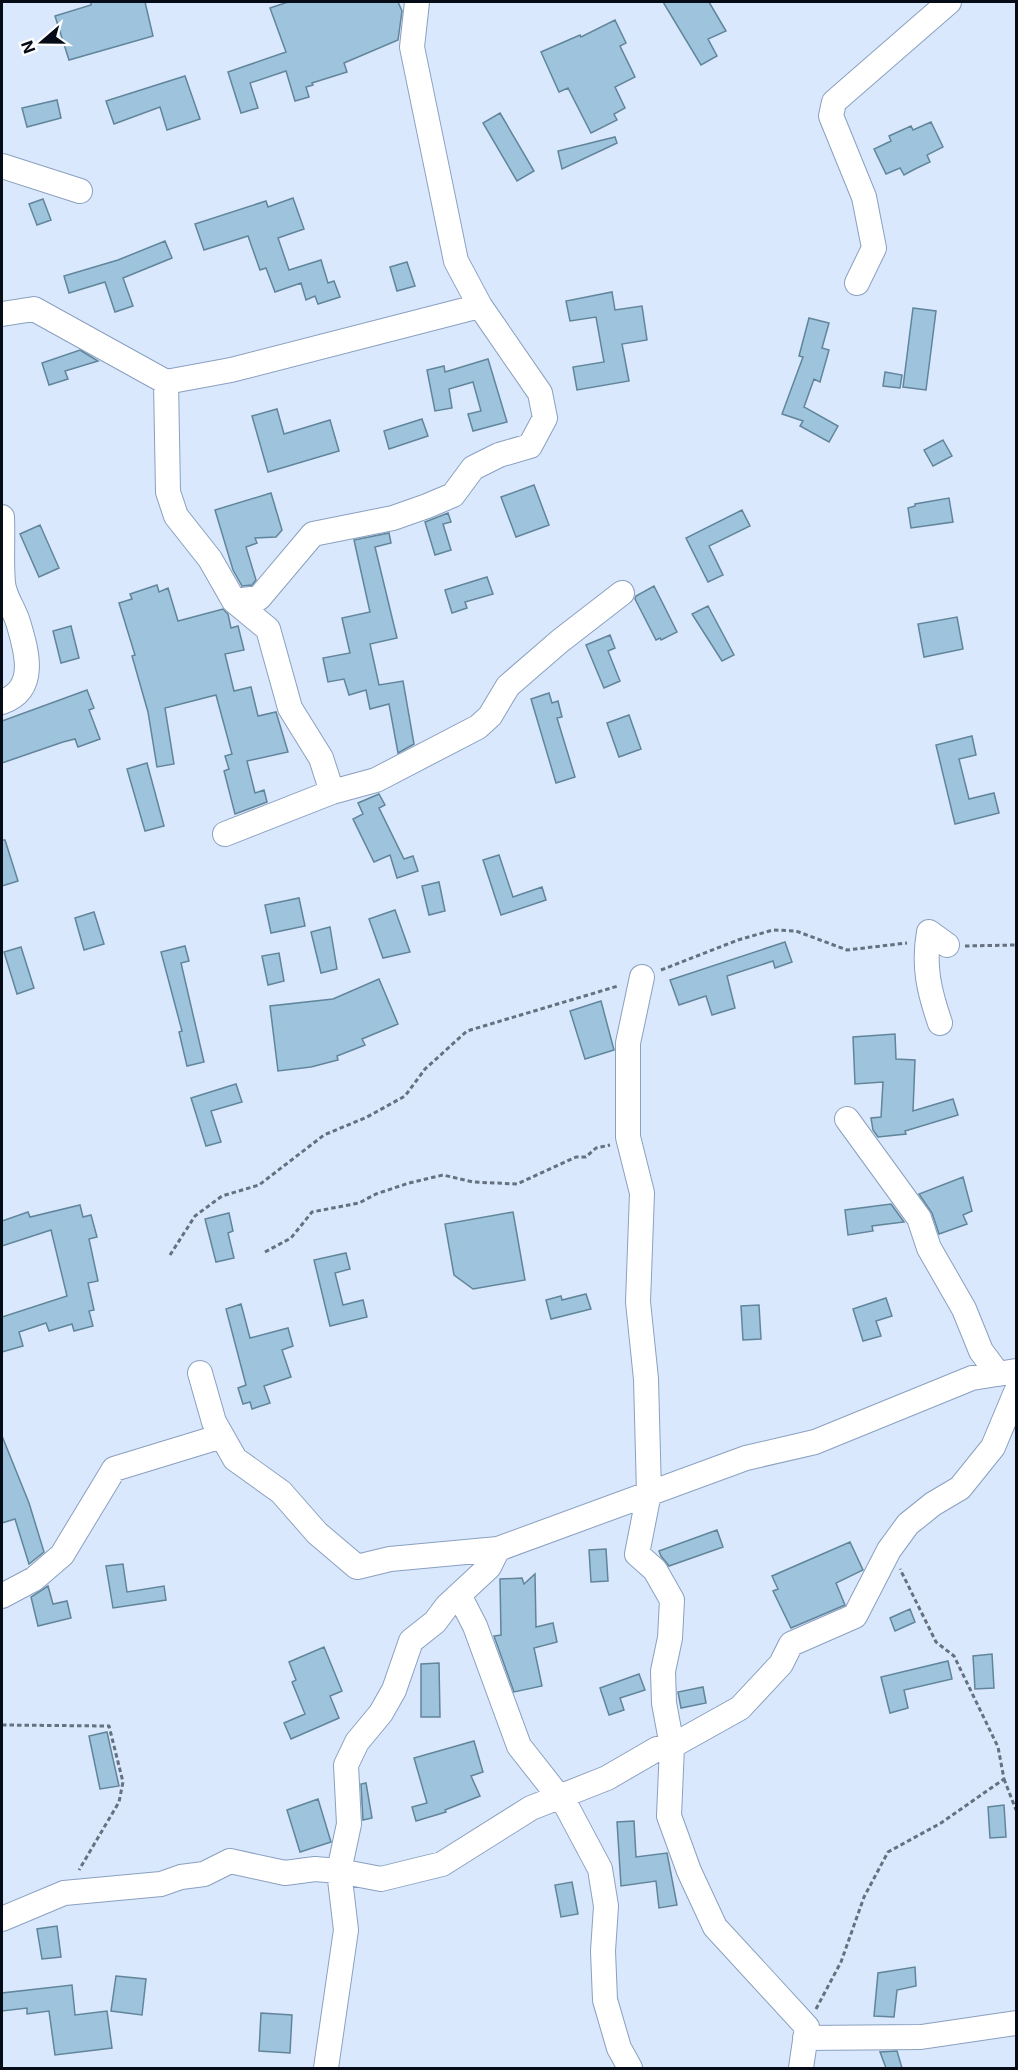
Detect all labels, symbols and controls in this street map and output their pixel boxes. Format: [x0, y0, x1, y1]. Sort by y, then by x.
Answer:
north arrow [12, 12, 72, 72]
text: N [16, 38, 39, 56]

